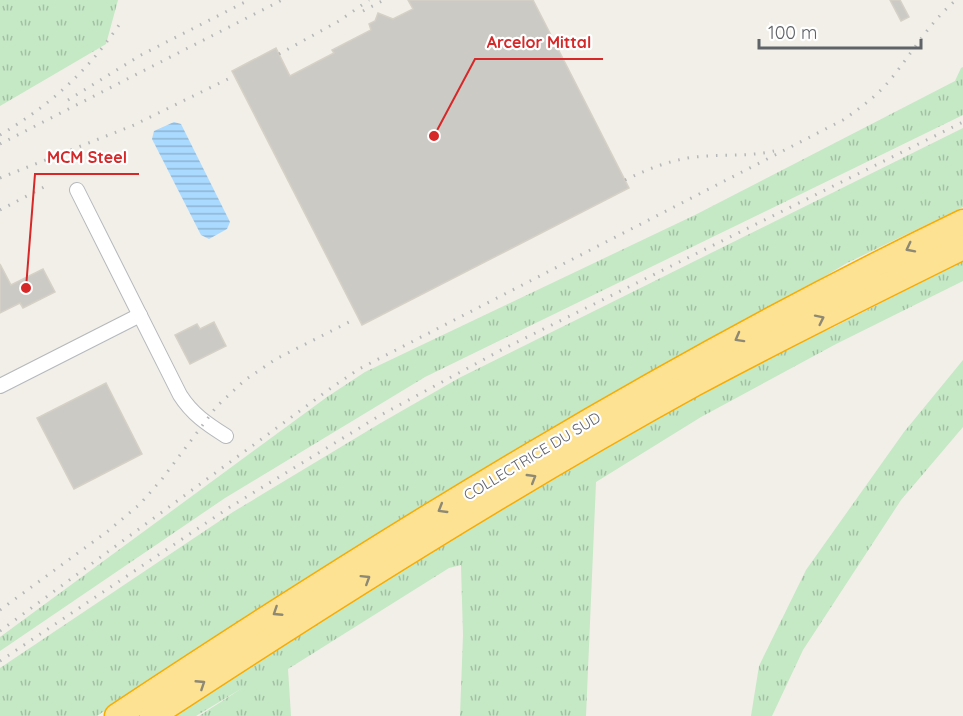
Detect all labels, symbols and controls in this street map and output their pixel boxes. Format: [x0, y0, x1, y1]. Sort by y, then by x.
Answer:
scale bar [759, 12, 921, 50]
text: 100 m [768, 21, 817, 44]
callout: Arcelor Mittal [475, 25, 603, 59]
text: Arcelor Mittal [487, 32, 591, 52]
callout: MCM Steel [35, 140, 139, 174]
text: MCM Steel [47, 147, 127, 167]
one-way arrow [906, 241, 917, 252]
one-way arrow [813, 314, 824, 326]
one-way arrow [734, 331, 745, 342]
street label: COLLECTRICE DU SUD [460, 407, 604, 504]
one-way arrow [526, 473, 536, 485]
one-way arrow [438, 502, 448, 514]
one-way arrow [359, 576, 370, 587]
one-way arrow [273, 605, 283, 617]
one-way arrow [194, 680, 205, 691]

